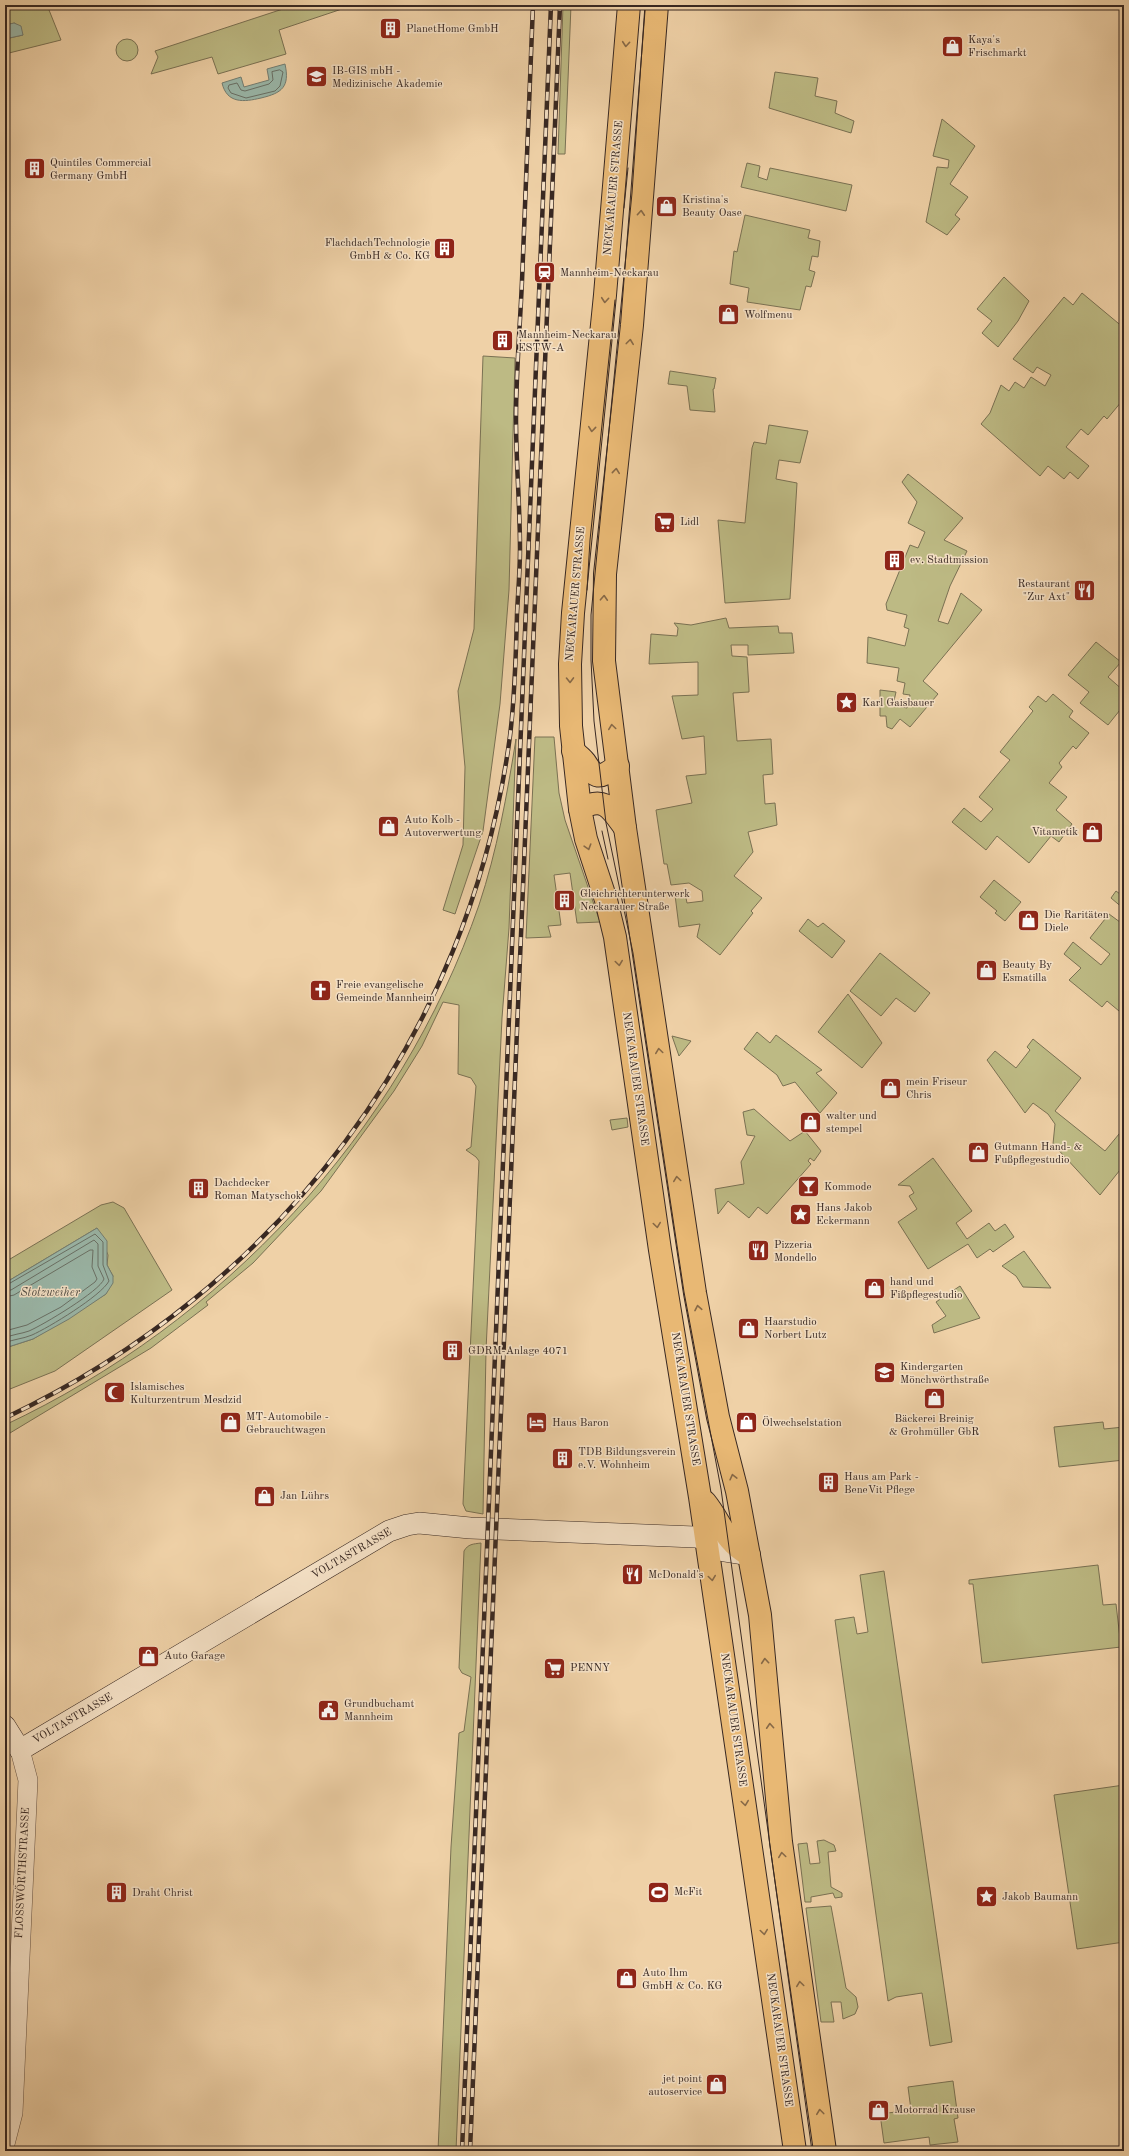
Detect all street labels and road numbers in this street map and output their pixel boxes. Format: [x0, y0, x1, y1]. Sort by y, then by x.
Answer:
street label: NECKARAUER STRASSE [603, 120, 625, 256]
street label: NECKARAUER STRASSE [565, 526, 587, 662]
street label: NECKARAUER STRASSE [620, 1011, 650, 1147]
street label: NECKARAUER STRASSE [669, 1332, 701, 1466]
street label: VOLTASTRASSE [310, 1527, 394, 1581]
street label: NECKARAUER STRASSE [718, 1652, 748, 1788]
street label: VOLTASTRASSE [31, 1692, 115, 1746]
street label: FLOSSWÖRTHSTRASSE [12, 1807, 32, 1939]
street label: NECKARAUER STRASSE [764, 1972, 794, 2108]

